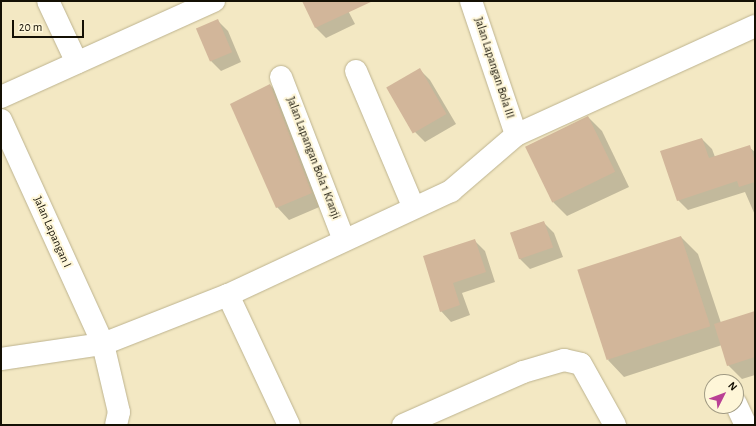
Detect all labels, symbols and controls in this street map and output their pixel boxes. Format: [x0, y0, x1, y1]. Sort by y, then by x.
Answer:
scale bar [14, 12, 86, 38]
street label: Jalan Lapangan Bola III [471, 16, 517, 120]
text: 20 m [19, 21, 42, 33]
street label: Jalan Lapangan Bola 1 Kranji [283, 95, 343, 221]
street label: Jalan Lapangan I [30, 194, 74, 270]
north arrow [704, 374, 744, 414]
text: N [726, 380, 739, 393]

